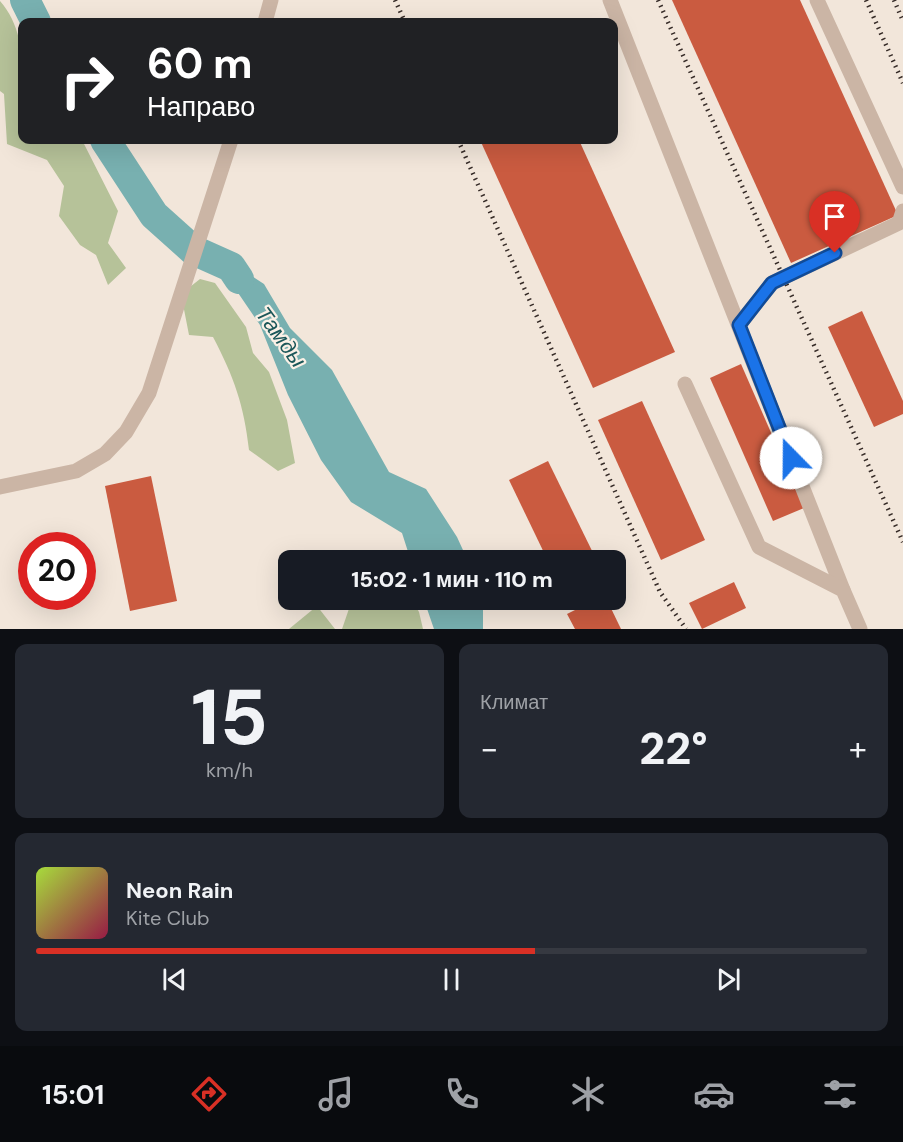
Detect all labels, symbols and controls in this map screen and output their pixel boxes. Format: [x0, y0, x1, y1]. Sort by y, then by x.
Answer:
text: 60 m [147, 36, 253, 91]
icon: right [48, 42, 126, 120]
text: Направо [147, 89, 255, 124]
pin [809, 191, 860, 253]
icon: arrive [818, 200, 851, 233]
water label: Тамды [249, 301, 313, 373]
position arrow [759, 426, 823, 490]
speed limit sign: 20 [18, 532, 96, 610]
text: 15:02 · 1 мин · 110 m [351, 565, 553, 594]
text: 15 [191, 667, 268, 768]
text: Климат [480, 689, 548, 715]
text: 22° [639, 719, 708, 778]
text: − [480, 727, 498, 770]
text: + [849, 727, 867, 770]
text: km/h [206, 757, 253, 783]
text: Neon Rain [126, 876, 233, 905]
text: Kite Club [126, 905, 210, 931]
icon: previous [158, 963, 191, 996]
icon: pause [435, 963, 468, 996]
icon: next [712, 963, 745, 996]
icon: directions [188, 1073, 230, 1115]
icon: music [315, 1073, 357, 1115]
icon: phone [441, 1073, 483, 1115]
icon: climate [567, 1073, 609, 1115]
icon: car [693, 1073, 735, 1115]
icon: filters [819, 1073, 861, 1115]
text: 15:01 [42, 1077, 104, 1112]

